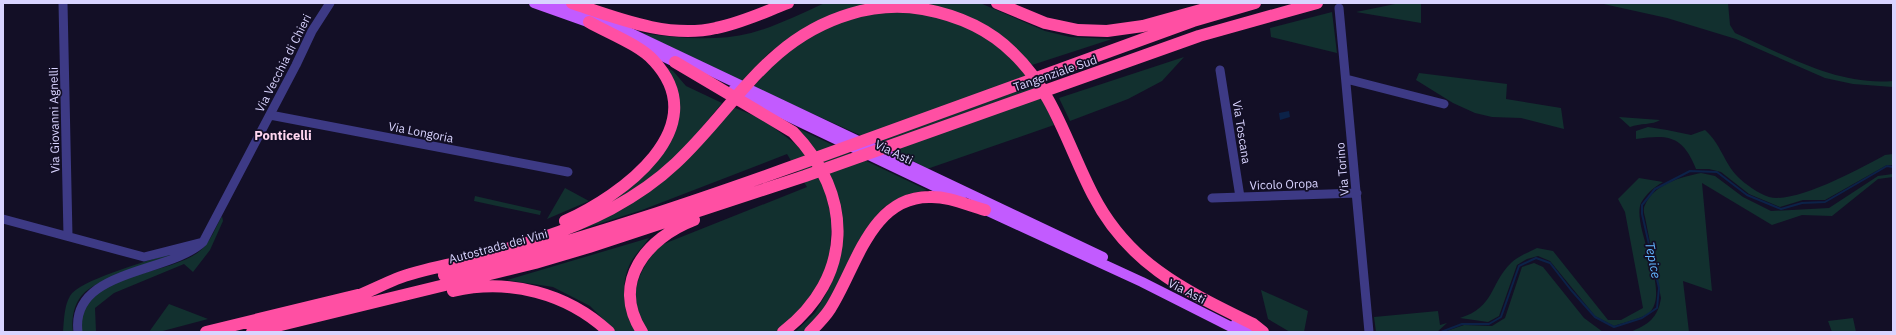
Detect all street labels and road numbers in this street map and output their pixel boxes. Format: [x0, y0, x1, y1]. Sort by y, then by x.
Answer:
street label: Via Vecchia di Chieri [252, 11, 314, 115]
street label: Tangenziale Sud [1011, 52, 1099, 94]
street label: Via Giovanni Agnelli [46, 67, 62, 173]
street label: Via Toscana [1230, 99, 1254, 165]
street label: Via Longoria [387, 118, 455, 146]
street label: Via Asti [873, 136, 915, 168]
street label: Via Torino [1332, 142, 1352, 196]
street label: Vicolo Oropa [1249, 175, 1319, 193]
street label: Autostrada dei Vini [447, 226, 549, 266]
street label: Via Asti [1166, 275, 1208, 307]

